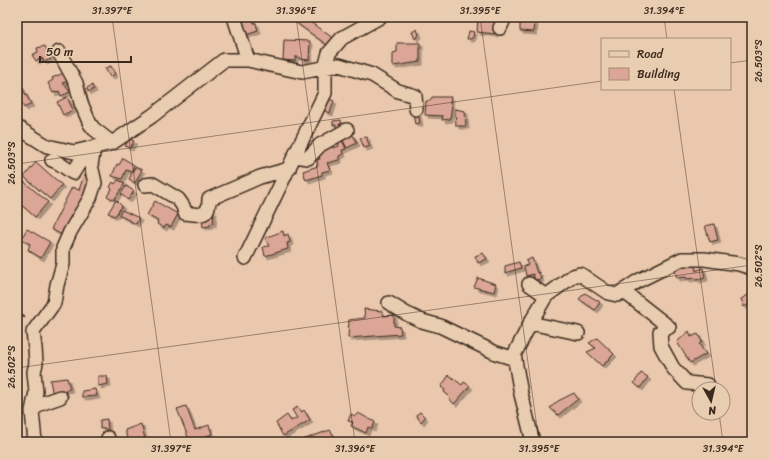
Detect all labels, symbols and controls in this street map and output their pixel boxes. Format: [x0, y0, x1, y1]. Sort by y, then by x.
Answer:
text: 31.397°E [92, 2, 133, 20]
text: 31.396°E [276, 2, 317, 20]
text: 31.395°E [460, 2, 502, 20]
text: 31.394°E [644, 2, 686, 20]
scale bar [40, 38, 131, 64]
legend [601, 38, 731, 90]
text: 26.503°S [750, 39, 768, 82]
text: 50 m [46, 41, 73, 63]
text: Road [637, 43, 664, 65]
text: Building [637, 63, 680, 85]
text: 26.503°S [3, 141, 21, 184]
text: 26.502°S [750, 244, 768, 288]
text: 26.502°S [3, 345, 21, 389]
north arrow [691, 381, 731, 421]
text: N [707, 400, 718, 420]
text: 31.397°E [151, 440, 192, 458]
text: 31.396°E [335, 440, 376, 458]
text: 31.395°E [519, 440, 561, 458]
text: 31.394°E [703, 440, 745, 458]

